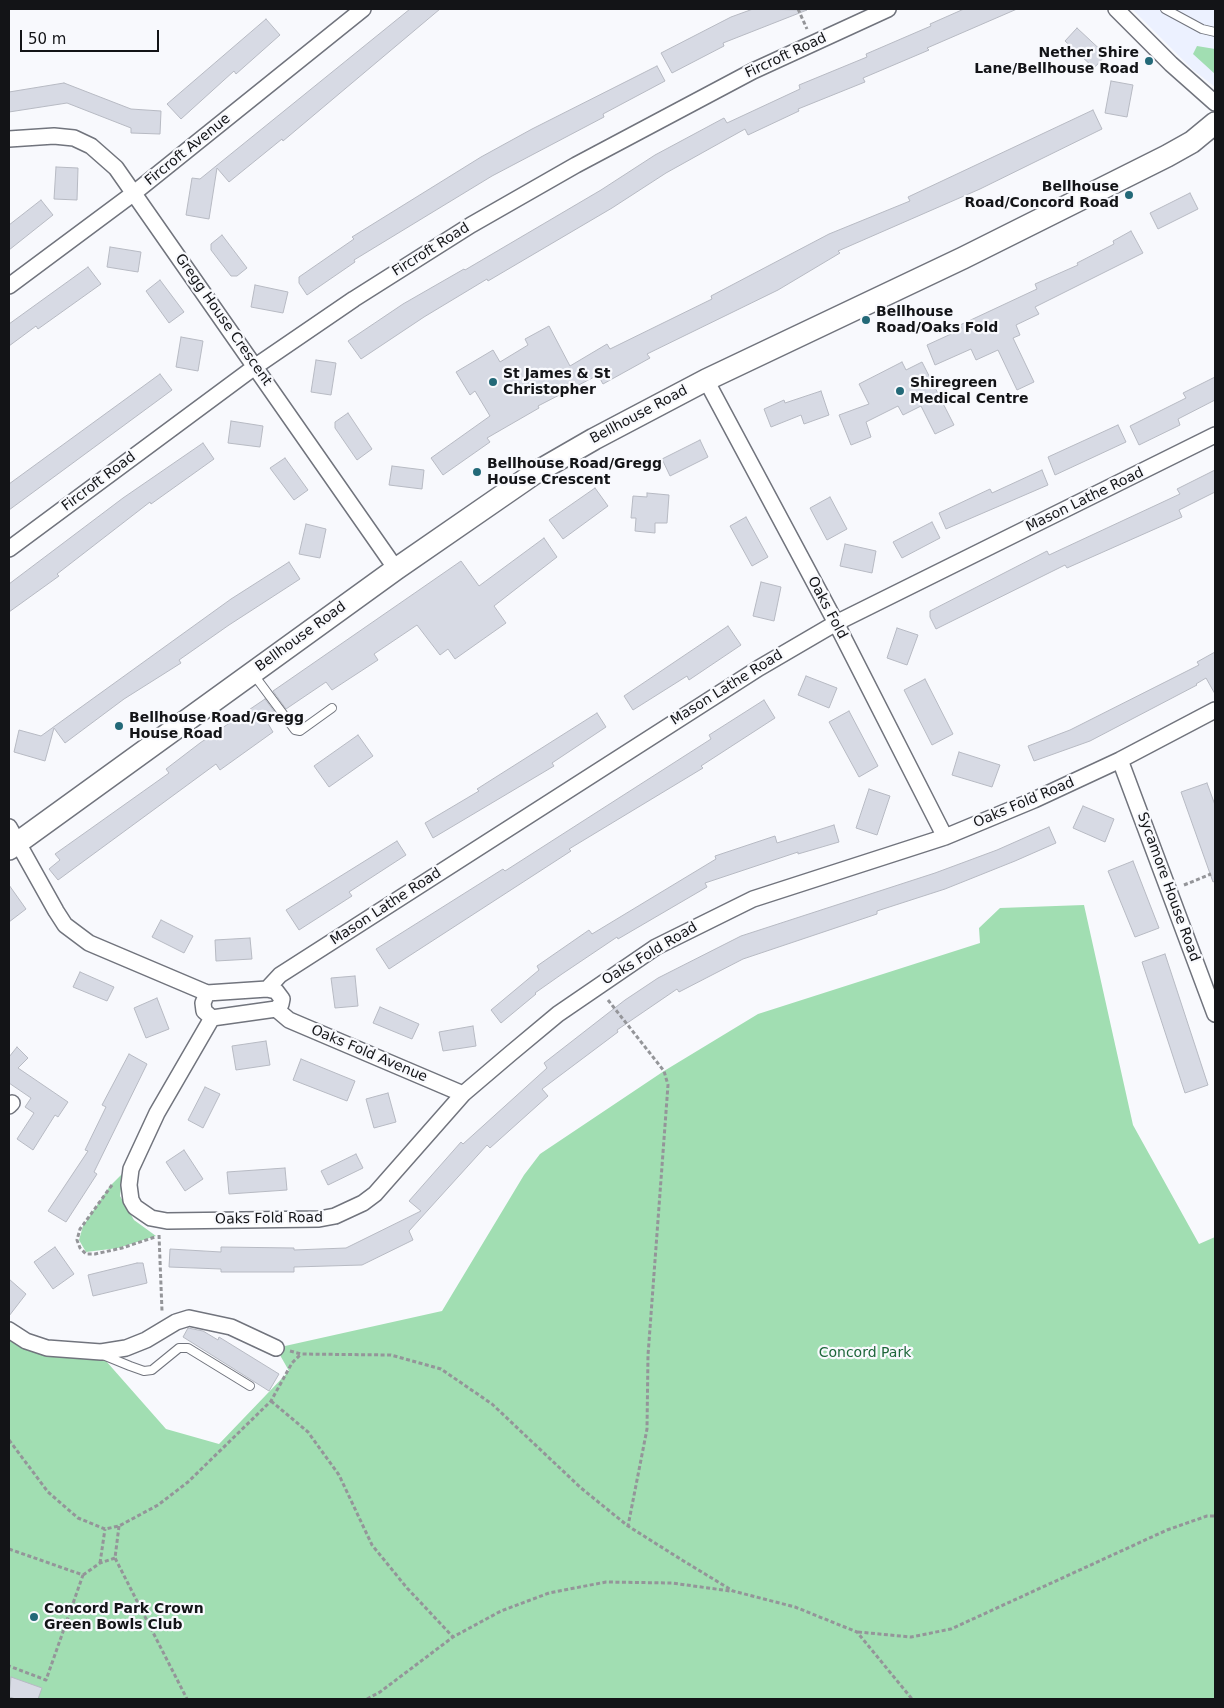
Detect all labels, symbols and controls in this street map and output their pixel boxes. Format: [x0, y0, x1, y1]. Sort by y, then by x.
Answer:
scale bar [22, 20, 161, 52]
text: 50 m [28, 30, 66, 48]
street label: Fircroft Road [743, 30, 829, 82]
place label: Nether Shire Lane/Bellhouse Road [974, 45, 1139, 78]
marker: Nether Shire Lane/Bellhouse Road [1143, 55, 1155, 67]
street label: Fircroft Avenue [142, 111, 234, 189]
place label: Bellhouse Road/Concord Road [965, 179, 1119, 212]
marker: Bellhouse Road/Concord Road [1123, 189, 1135, 201]
street label: Fircroft Road [389, 220, 473, 280]
street label: Gregg House Crescent [171, 251, 275, 389]
place label: Bellhouse Road/Oaks Fold [876, 304, 998, 336]
marker: Bellhouse Road/Oaks Fold [860, 314, 872, 326]
place label: St James & St Christopher [503, 366, 610, 398]
place label: Shiregreen Medical Centre [910, 375, 1028, 408]
marker: St James & St Christopher [487, 376, 499, 388]
street label: Bellhouse Road [587, 382, 691, 448]
marker: Shiregreen Medical Centre [894, 385, 906, 397]
street label: Fircroft Road [59, 449, 139, 515]
place label: Bellhouse Road/Gregg House Crescent [487, 456, 662, 488]
street label: Mason Lathe Road [1023, 464, 1147, 536]
marker: Bellhouse Road/Gregg House Crescent [471, 466, 483, 478]
street label: Oaks Fold [804, 574, 850, 642]
street label: Bellhouse Road [252, 599, 350, 675]
street label: Mason Lathe Road [668, 647, 786, 729]
place label: Bellhouse Road/Gregg House Road [129, 710, 304, 742]
marker: Bellhouse Road/Gregg House Road [113, 720, 125, 732]
street label: Oaks Fold Road [971, 774, 1077, 832]
street label: Sycamore House Road [1133, 810, 1203, 964]
street label: Mason Lathe Road [327, 865, 445, 949]
street label: Oaks Fold Road [599, 919, 701, 989]
street label: Oaks Fold Avenue [308, 1022, 430, 1086]
street label: Oaks Fold Road [215, 1210, 323, 1228]
park label: Concord Park [819, 1345, 911, 1361]
place label: Concord Park Crown Green Bowls Club [44, 1601, 204, 1634]
marker: Concord Park Crown Green Bowls Club [28, 1611, 40, 1623]

